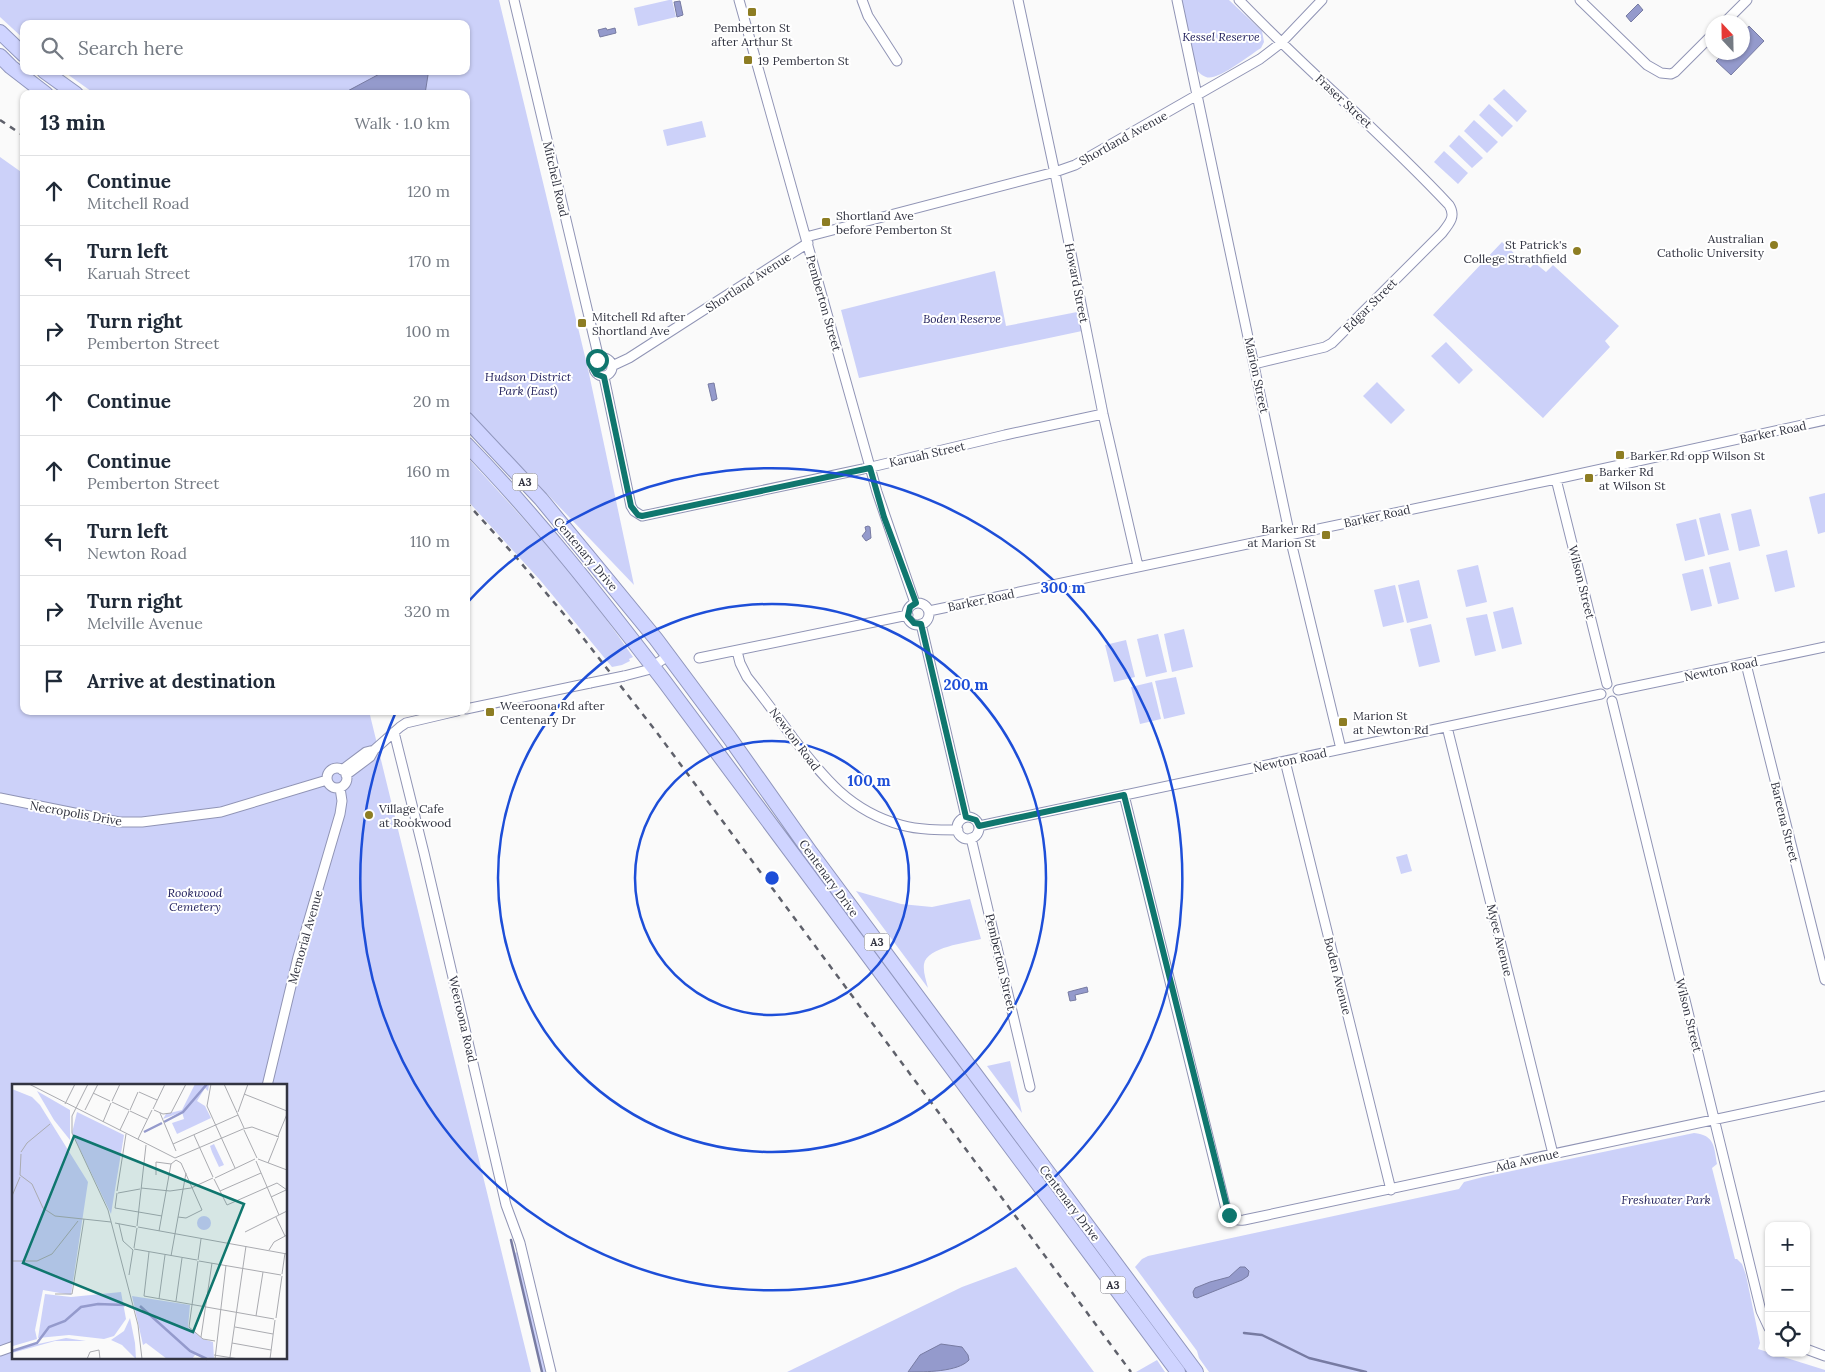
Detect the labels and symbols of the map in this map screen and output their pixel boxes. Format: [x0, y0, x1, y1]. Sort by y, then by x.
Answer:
marker: Pemberton St after Arthur St [746, 6, 758, 18]
north arrow [1705, 15, 1750, 60]
place label: Pemberton St after Arthur St [711, 20, 793, 49]
park label: Kessel Reserve [1182, 29, 1260, 44]
place label: 19 Pemberton St [758, 53, 849, 68]
marker: 19 Pemberton St [742, 54, 754, 66]
street label: Fraser Street [1312, 71, 1376, 131]
street label: Shortland Avenue [1076, 107, 1170, 168]
street label: Mitchell Road [540, 140, 572, 218]
place label: Shortland Ave before Pemberton St [836, 208, 952, 237]
marker: Shortland Ave before Pemberton St [820, 216, 832, 228]
place label: Australian Catholic University [1657, 231, 1765, 260]
place label: St Patrick's College Strathfield [1463, 237, 1567, 266]
marker: Australian Catholic University [1768, 239, 1780, 251]
street label: Howard Street [1062, 242, 1092, 325]
marker: St Patrick's College Strathfield [1571, 245, 1583, 257]
street label: Shortland Avenue [703, 249, 794, 315]
street label: Pemberton Street [803, 253, 845, 353]
street label: Edgar Street [1340, 275, 1400, 335]
place label: Mitchell Rd after Shortland Ave [592, 309, 686, 338]
park label: Boden Reserve [923, 311, 1001, 326]
marker: Mitchell Rd after Shortland Ave [576, 317, 588, 329]
street label: Marion Street [1242, 336, 1272, 415]
route start [586, 349, 609, 372]
park label: Hudson District Park (East) [485, 369, 572, 399]
street label: Barker Road [1738, 418, 1808, 446]
street label: Karuah Street [888, 438, 967, 470]
place label: Barker Rd opp Wilson St [1630, 448, 1765, 463]
marker: Barker Rd opp Wilson St [1614, 449, 1626, 461]
place label: Barker Rd at Wilson St [1599, 464, 1666, 493]
marker: Barker Rd at Wilson St [1583, 472, 1595, 484]
road number: A3 [512, 474, 538, 491]
street label: Barker Road [1342, 502, 1412, 530]
street label: Centenary Drive [551, 514, 621, 594]
place label: Barker Rd at Marion St [1247, 521, 1316, 550]
marker: Barker Rd at Marion St [1320, 529, 1332, 541]
street label: Wilson Street [1566, 544, 1598, 621]
text: 300 m [1040, 578, 1086, 597]
street label: Barker Road [946, 586, 1016, 614]
street label: Newton Road [1683, 654, 1759, 684]
text: 200 m [944, 675, 989, 694]
place label: Weeroona Rd after Centenary Dr [500, 698, 606, 727]
street label: Newton Road [766, 705, 824, 773]
marker: Weeroona Rd after Centenary Dr [484, 706, 496, 718]
place label: Marion St at Newton Rd [1353, 708, 1429, 737]
marker: Marion St at Newton Rd [1337, 716, 1349, 728]
street label: Newton Road [1252, 745, 1328, 775]
text: 100 m [848, 771, 891, 790]
street label: Bareena Street [1768, 780, 1802, 864]
street label: Necropolis Drive [29, 797, 124, 829]
place label: Village Cafe at Rookwood [378, 801, 452, 830]
marker: Village Cafe at Rookwood [363, 809, 375, 821]
street label: Centenary Drive [796, 837, 862, 920]
centre of rings [763, 869, 781, 887]
park label: Rookwood Cemetery [168, 885, 223, 914]
street label: Memorial Avenue [284, 888, 326, 986]
street label: Myee Avenue [1484, 902, 1516, 978]
street label: Pemberton Street [983, 912, 1020, 1012]
road number: A3 [864, 934, 890, 950]
street label: Boden Avenue [1321, 936, 1355, 1017]
street label: Weeroona Road [446, 974, 480, 1064]
street label: Wilson Street [1673, 977, 1705, 1054]
inset map [12, 1084, 288, 1360]
street label: Ada Avenue [1493, 1145, 1561, 1175]
street label: Centenary Drive [1036, 1162, 1104, 1244]
park label: Freshwater Park [1621, 1192, 1711, 1207]
route end [1218, 1204, 1241, 1227]
road number: A3 [1100, 1276, 1126, 1294]

